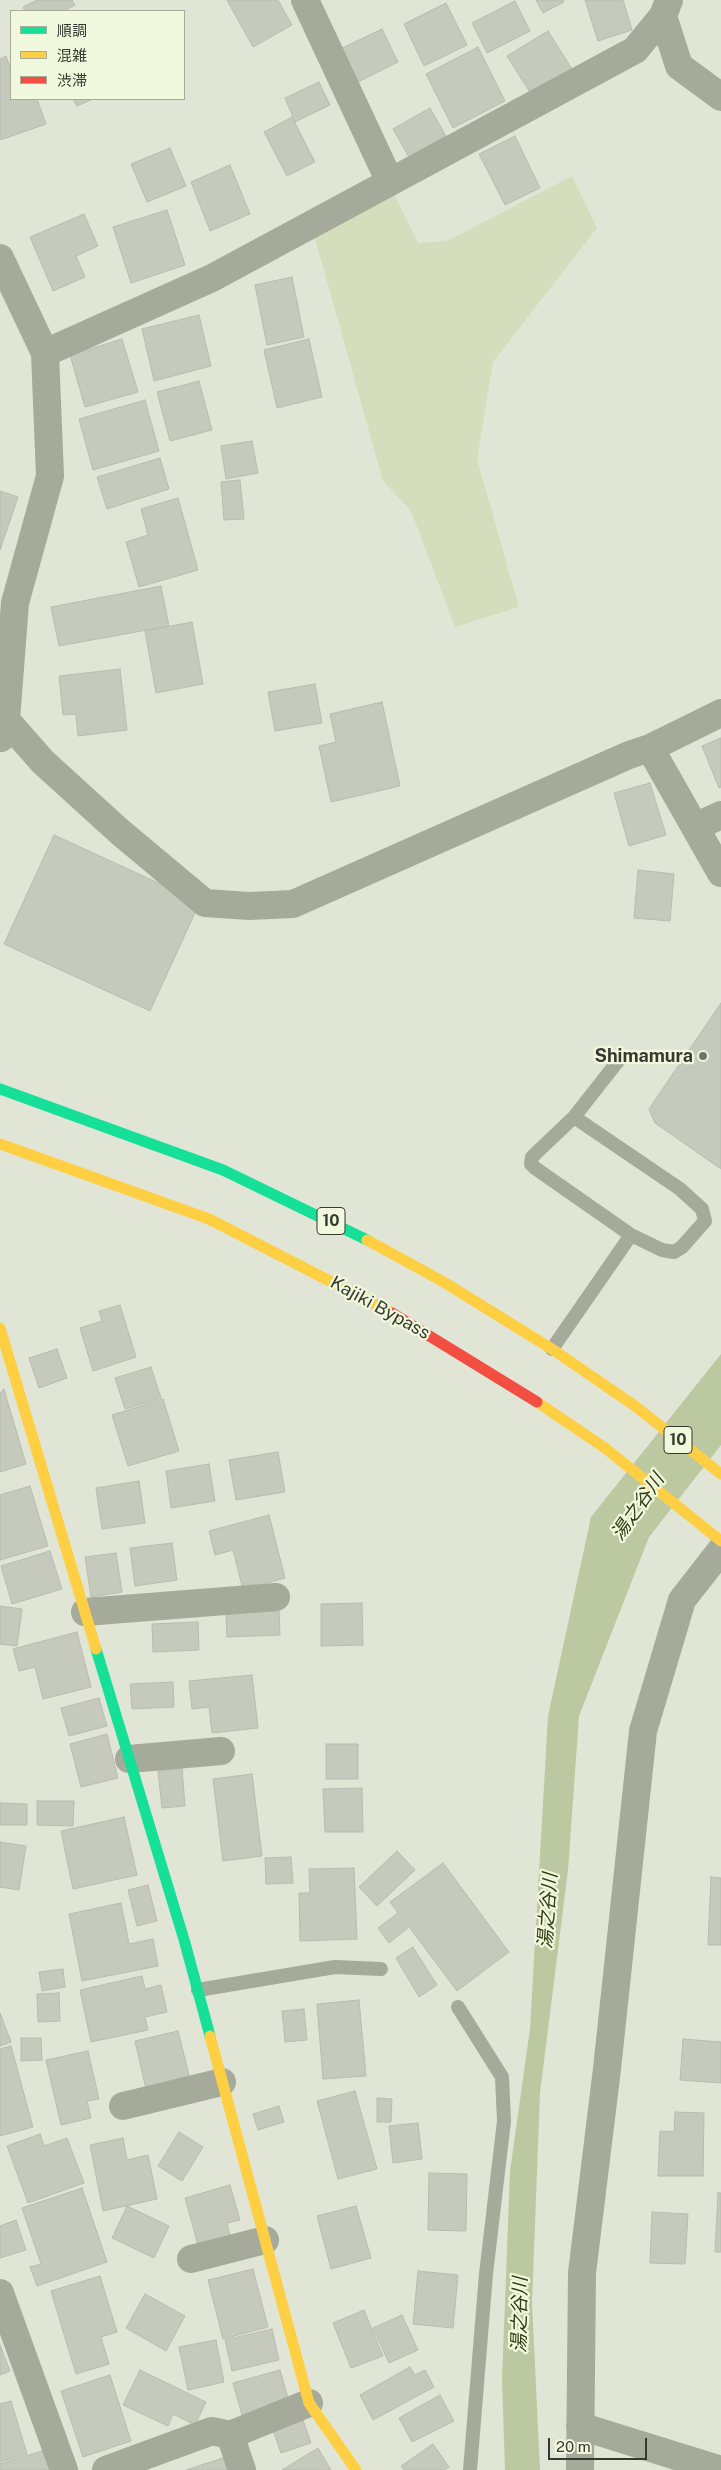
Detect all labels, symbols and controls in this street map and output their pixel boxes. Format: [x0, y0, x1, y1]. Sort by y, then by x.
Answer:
legend [10, 10, 185, 100]
text: 順調 [57, 22, 87, 39]
text: 混雑 [57, 47, 87, 64]
text: 渋滞 [57, 72, 87, 89]
place label: Shimamura [594, 1045, 693, 1067]
marker: Shimamura [697, 1050, 709, 1062]
road number: 10 [317, 1208, 345, 1234]
street label: Kajiki Bypass [326, 1272, 434, 1344]
road number: 10 [664, 1426, 692, 1454]
water label: 湯之谷川 [607, 1469, 669, 1545]
water label: 湯之谷川 [534, 1872, 562, 1950]
water label: 湯之谷川 [508, 2277, 532, 2353]
scale bar [551, 2428, 650, 2460]
text: 20 m [556, 2438, 591, 2455]

